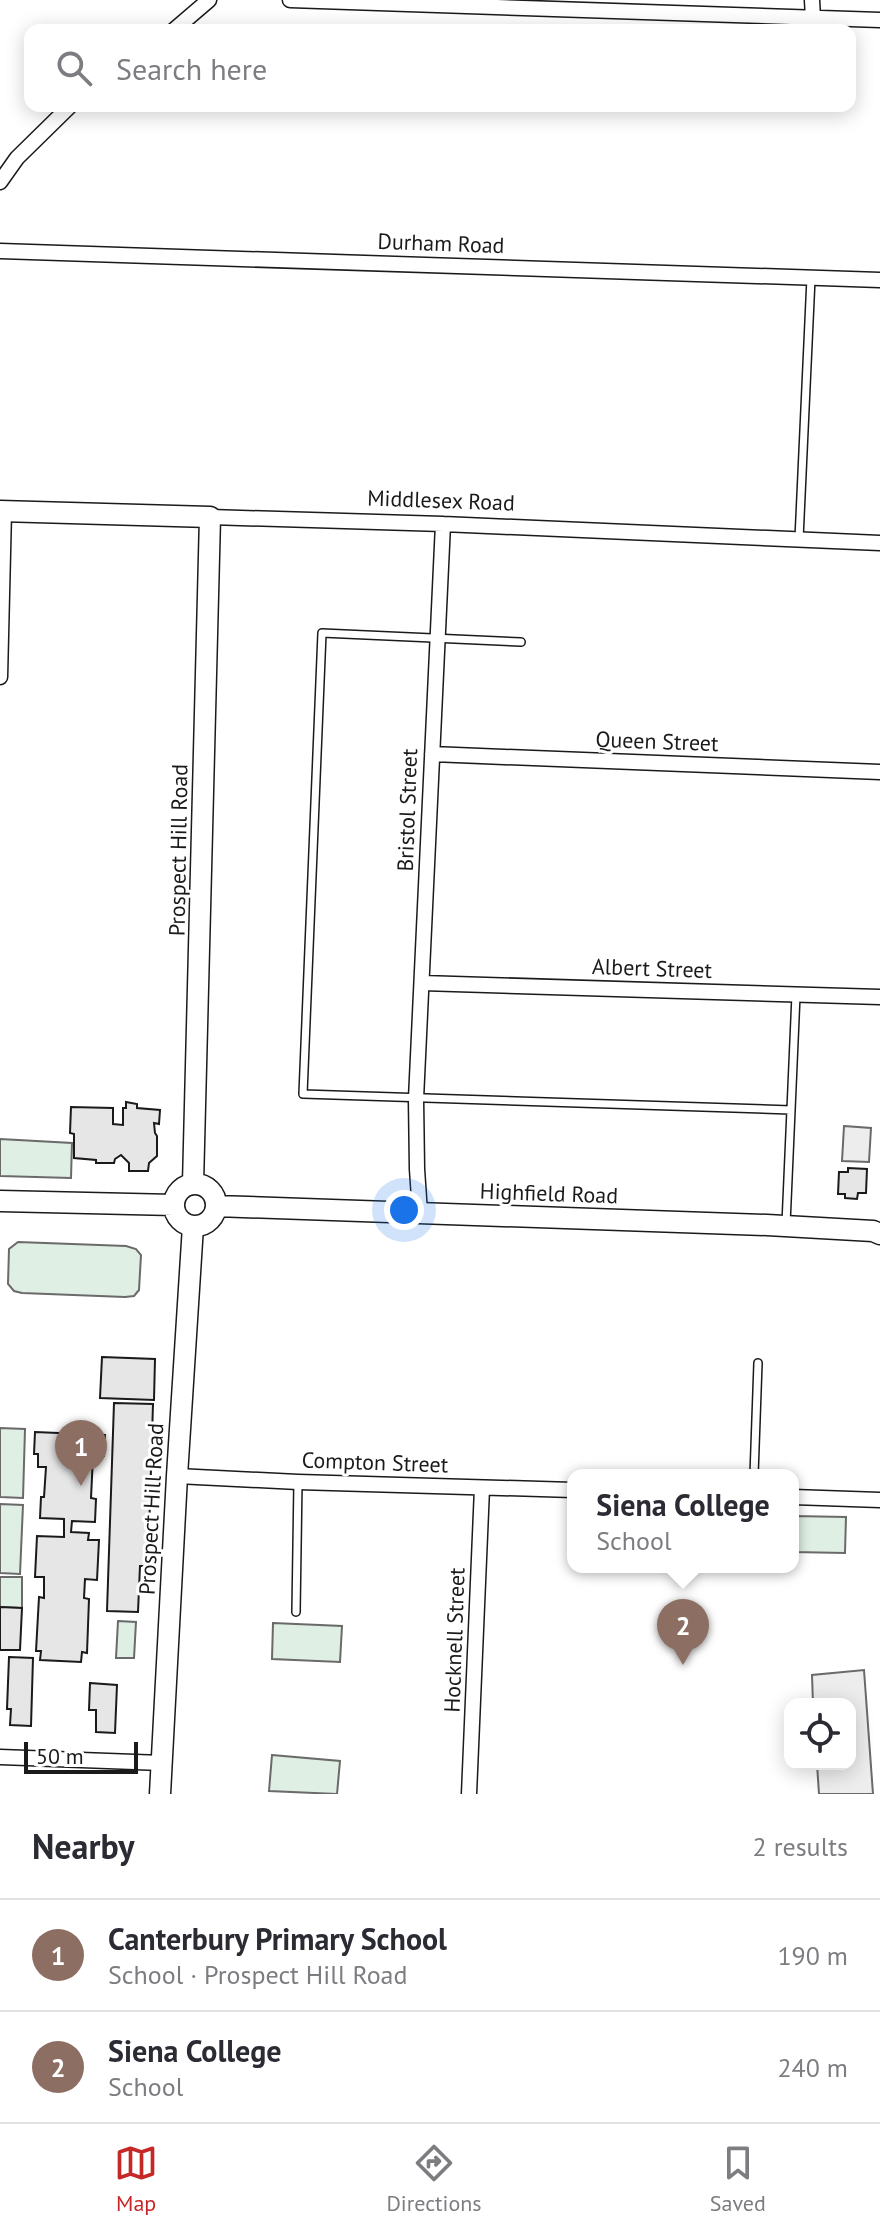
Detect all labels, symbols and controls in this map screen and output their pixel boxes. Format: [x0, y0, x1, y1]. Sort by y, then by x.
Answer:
search box [24, 24, 856, 112]
icon: search [52, 46, 96, 90]
text: Search here [116, 49, 267, 88]
street label: Durham Road [377, 227, 505, 259]
street label: Middlesex Road [367, 483, 515, 517]
street label: Queen Street [595, 725, 720, 757]
street label: Bristol Street [391, 748, 423, 872]
street label: Prospect Hill Road [162, 764, 194, 936]
street label: Albert Street [592, 952, 713, 984]
street label: Highfield Road [479, 1177, 619, 1209]
your location [384, 1190, 424, 1230]
pin: 1 [55, 1420, 107, 1486]
street label: Prospect Hill Road [133, 1422, 169, 1596]
street label: Compton Street [301, 1445, 449, 1479]
popup [567, 1469, 799, 1573]
text: Siena College [596, 1485, 770, 1524]
text: School [596, 1524, 671, 1557]
street label: Hocknell Street [437, 1566, 471, 1713]
pin: 2 [657, 1599, 709, 1665]
map controls [784, 1698, 856, 1770]
button: locate [784, 1698, 856, 1770]
scale bar [24, 1738, 138, 1774]
text: 50 m [36, 1742, 84, 1770]
text: Nearby [32, 1824, 134, 1868]
text: 2 results [753, 1830, 848, 1863]
text: Canterbury Primary School [108, 1919, 447, 1958]
text: 1 [51, 1939, 65, 1972]
text: 190 m [777, 1939, 848, 1972]
text: School · Prospect Hill Road [108, 1958, 407, 1991]
text: Siena College [108, 2031, 282, 2070]
text: 2 [51, 2051, 65, 2084]
text: 240 m [777, 2051, 848, 2084]
text: School [108, 2070, 183, 2103]
tab: Map [114, 2141, 158, 2217]
tab: Directions [386, 2141, 482, 2217]
tab: Saved [710, 2141, 766, 2217]

